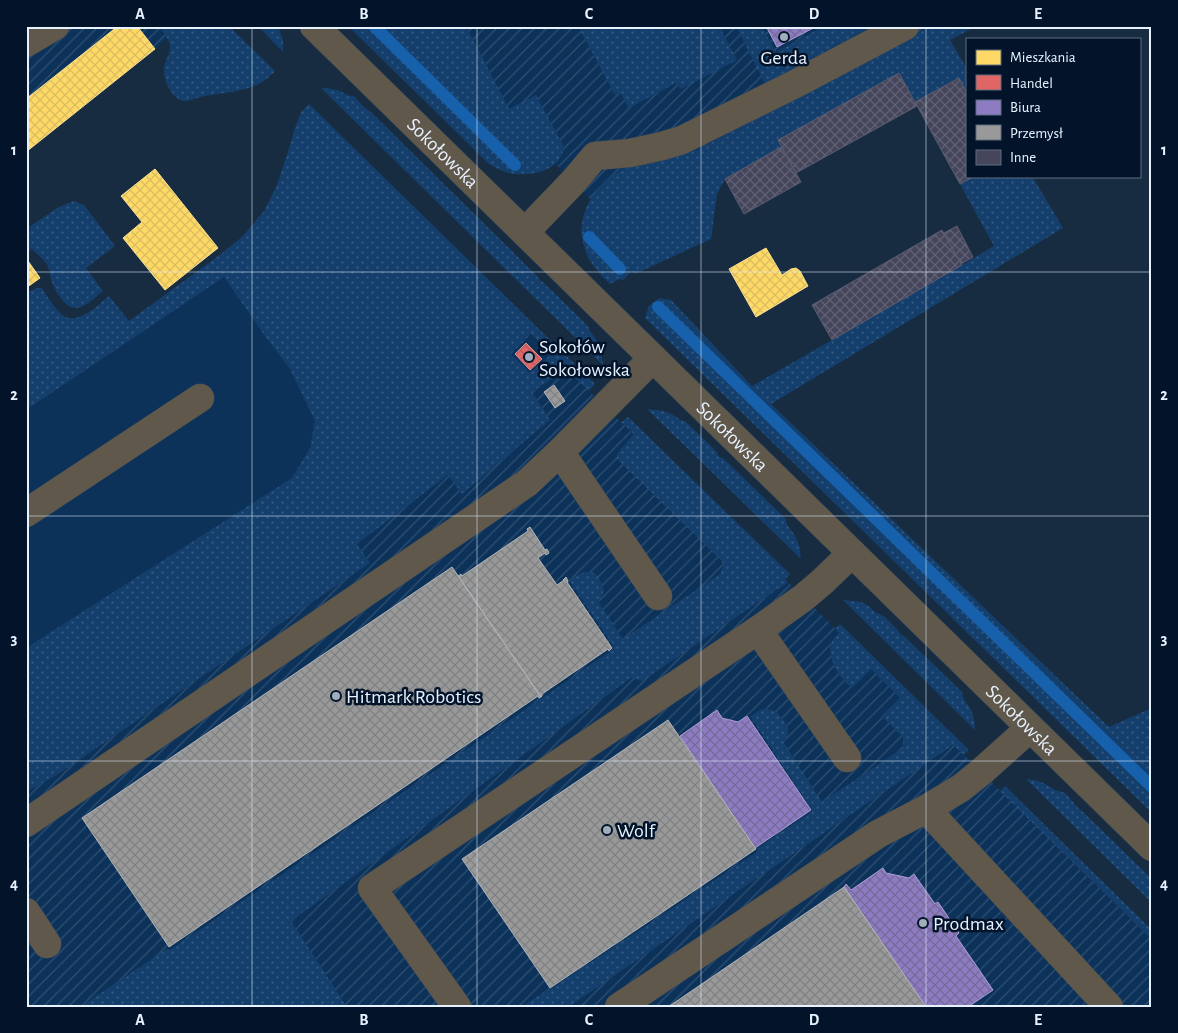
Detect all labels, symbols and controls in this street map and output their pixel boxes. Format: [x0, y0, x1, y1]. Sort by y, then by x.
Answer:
text: A [135, 6, 145, 22]
text: B [359, 6, 369, 22]
text: C [585, 6, 594, 22]
text: D [809, 6, 820, 22]
text: E [1034, 6, 1042, 22]
marker: Gerda [778, 31, 790, 43]
legend [966, 38, 1140, 178]
place label: Gerda [761, 48, 807, 68]
text: Mieszkania [1010, 50, 1076, 65]
text: Handel [1010, 76, 1053, 91]
text: Biura [1010, 100, 1041, 115]
street label: Sokołowska [403, 114, 482, 192]
text: Przemysł [1010, 126, 1063, 141]
text: 1 [11, 142, 17, 158]
text: 1 [1161, 142, 1167, 158]
text: Inne [1010, 150, 1036, 165]
place label: Sokołów Sokołowska [539, 337, 630, 380]
marker: Sokołów Sokołowska [523, 351, 535, 363]
text: 2 [10, 387, 18, 403]
text: 2 [1160, 387, 1168, 403]
street label: Sokołowska [692, 398, 771, 476]
text: 3 [11, 631, 18, 647]
text: 3 [1161, 631, 1168, 647]
street label: Sokołowska [982, 681, 1061, 759]
place label: Hitmark Robotics [346, 687, 481, 707]
marker: Hitmark Robotics [330, 690, 342, 702]
place label: Wolf [617, 821, 656, 841]
marker: Wolf [601, 824, 613, 836]
text: 4 [10, 876, 18, 892]
text: 4 [1160, 876, 1168, 892]
place label: Prodmax [933, 914, 1004, 934]
marker: Prodmax [917, 917, 929, 929]
text: A [135, 1012, 145, 1028]
text: B [359, 1012, 369, 1028]
text: C [585, 1012, 594, 1028]
text: D [809, 1012, 820, 1028]
text: E [1034, 1012, 1042, 1028]

